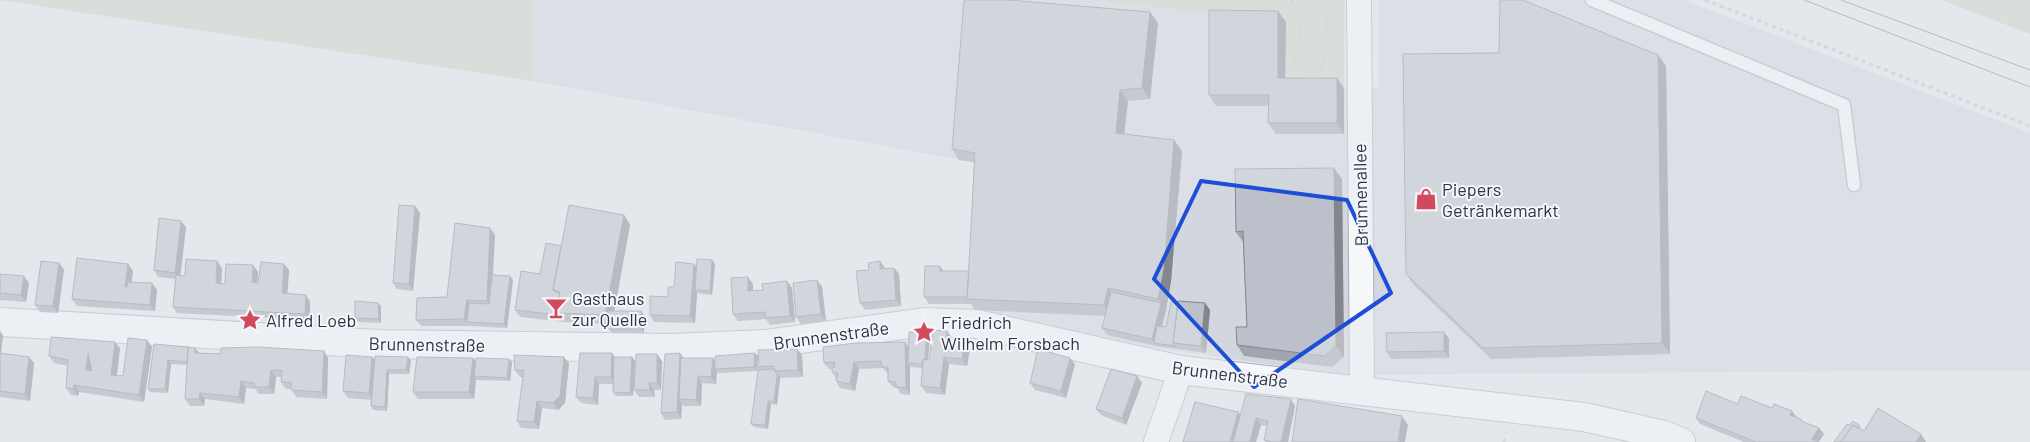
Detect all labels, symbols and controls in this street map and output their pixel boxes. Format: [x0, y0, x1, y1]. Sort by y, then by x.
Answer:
street label: Brunnenallee [1348, 143, 1372, 247]
place label: Piepers Getränkemarkt [1442, 178, 1559, 221]
shop icon: Piepers Getränkemarkt [1413, 186, 1439, 212]
place label: Gasthaus zur Quelle [572, 287, 647, 330]
bar icon: Gasthaus zur Quelle [543, 295, 569, 321]
place icon: Alfred Loeb [237, 307, 263, 333]
place label: Alfred Loeb [266, 309, 356, 331]
place label: Friedrich Wilhelm Forsbach [941, 311, 1080, 354]
street label: Brunnenstraße [772, 316, 890, 354]
place icon: Friedrich Wilhelm Forsbach [911, 319, 937, 345]
street label: Brunnenstraße [369, 332, 485, 356]
street label: Brunnenstraße [1171, 356, 1289, 392]

